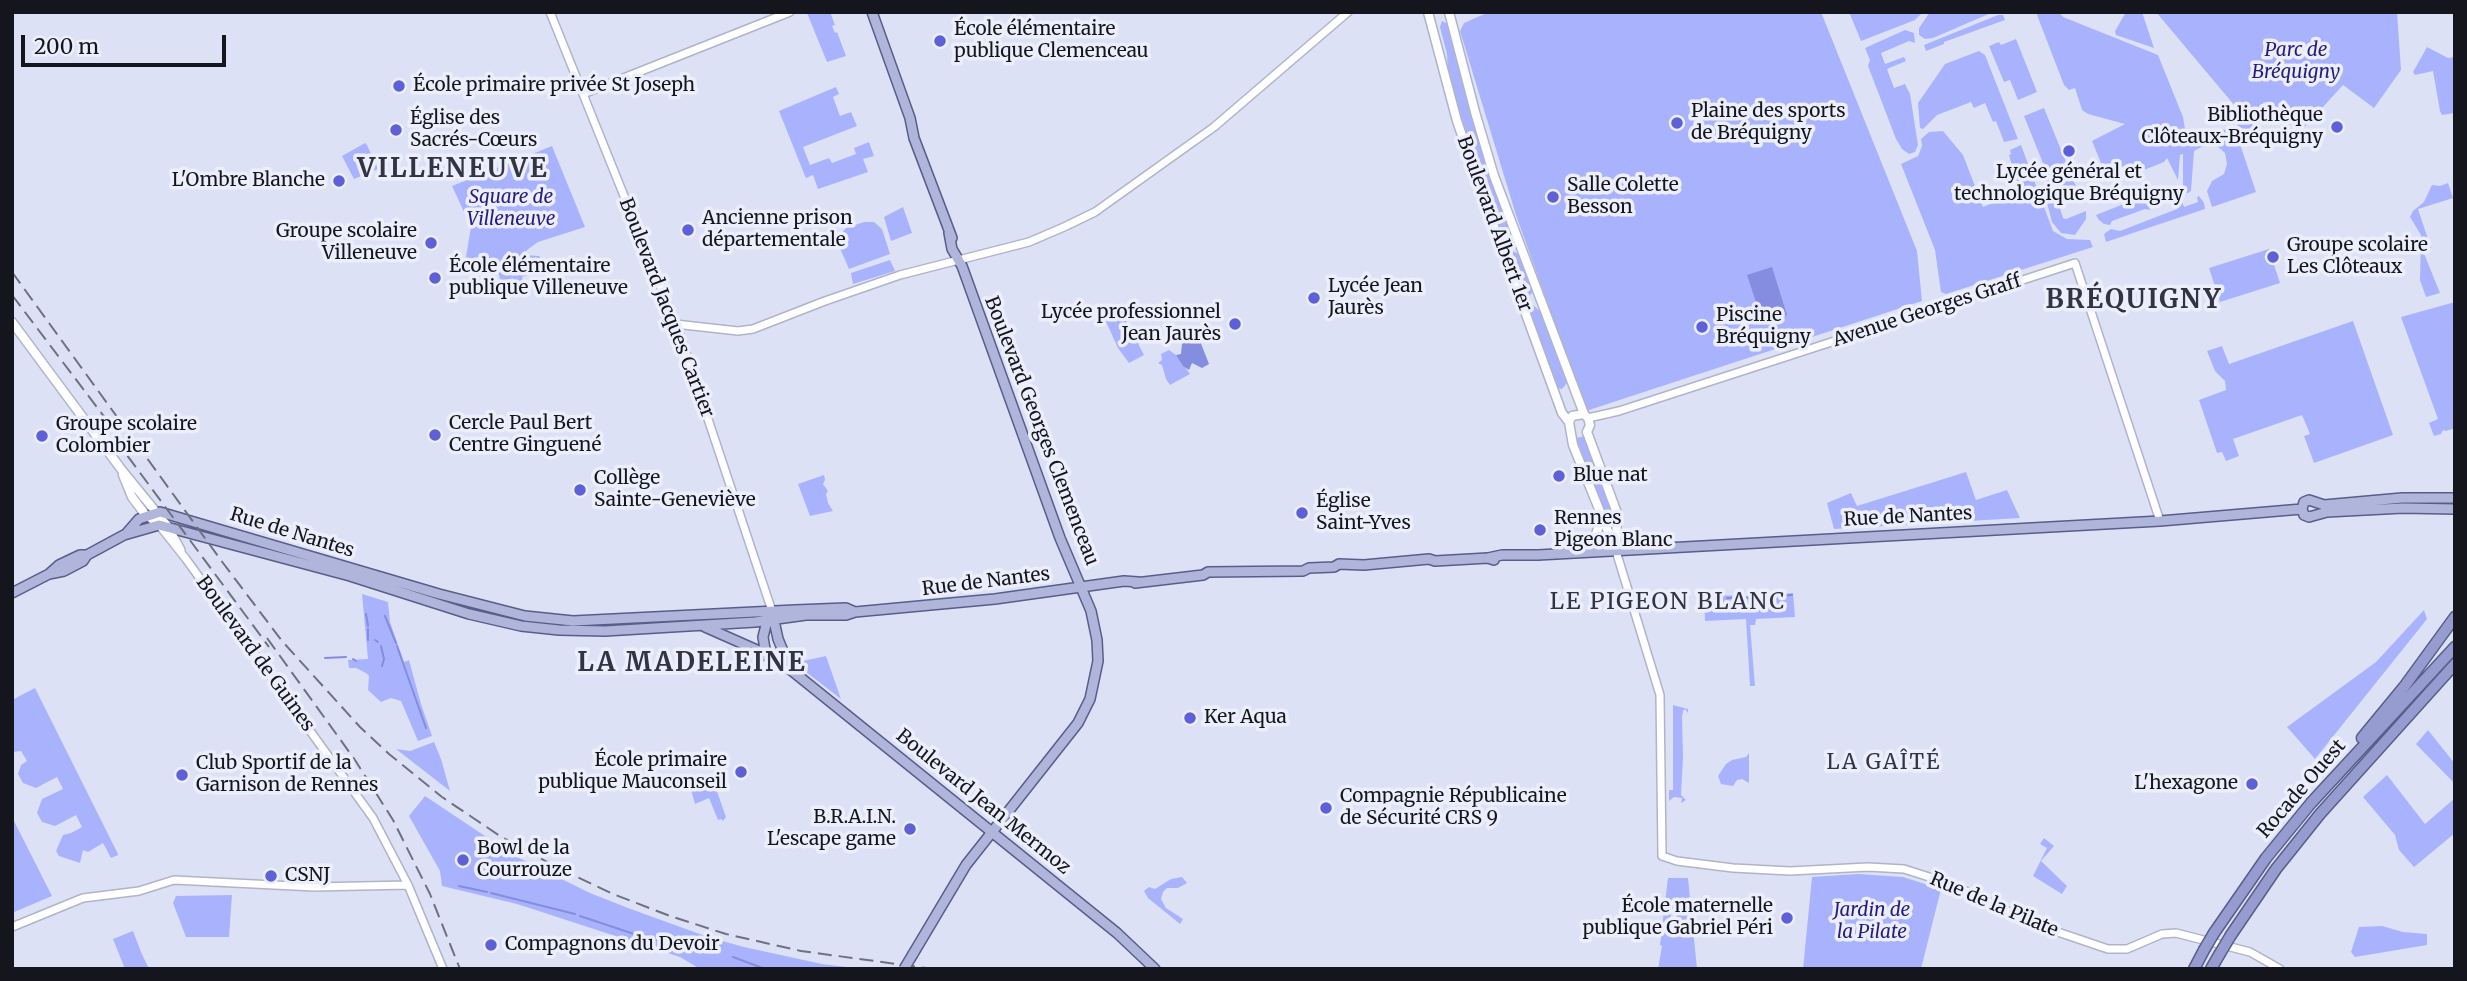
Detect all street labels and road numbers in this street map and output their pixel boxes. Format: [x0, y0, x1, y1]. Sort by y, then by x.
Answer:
street label: Boulevard Albert 1er [1452, 133, 1536, 315]
street label: Boulevard Jacques Cartier [614, 195, 718, 421]
street label: Avenue Georges Graff [1830, 270, 2024, 352]
street label: Boulevard Georges Clemenceau [979, 293, 1103, 569]
street label: Rue de Nantes [1843, 502, 1973, 532]
street label: Rue de Nantes [227, 503, 357, 563]
street label: Rue de Nantes [921, 563, 1051, 601]
street label: Boulevard de Guines [191, 572, 319, 736]
street label: Boulevard Jean Mermoz [891, 725, 1075, 879]
street label: Rocade Ouest [2253, 735, 2351, 843]
street label: Rue de la Pilate [1926, 868, 2062, 942]

